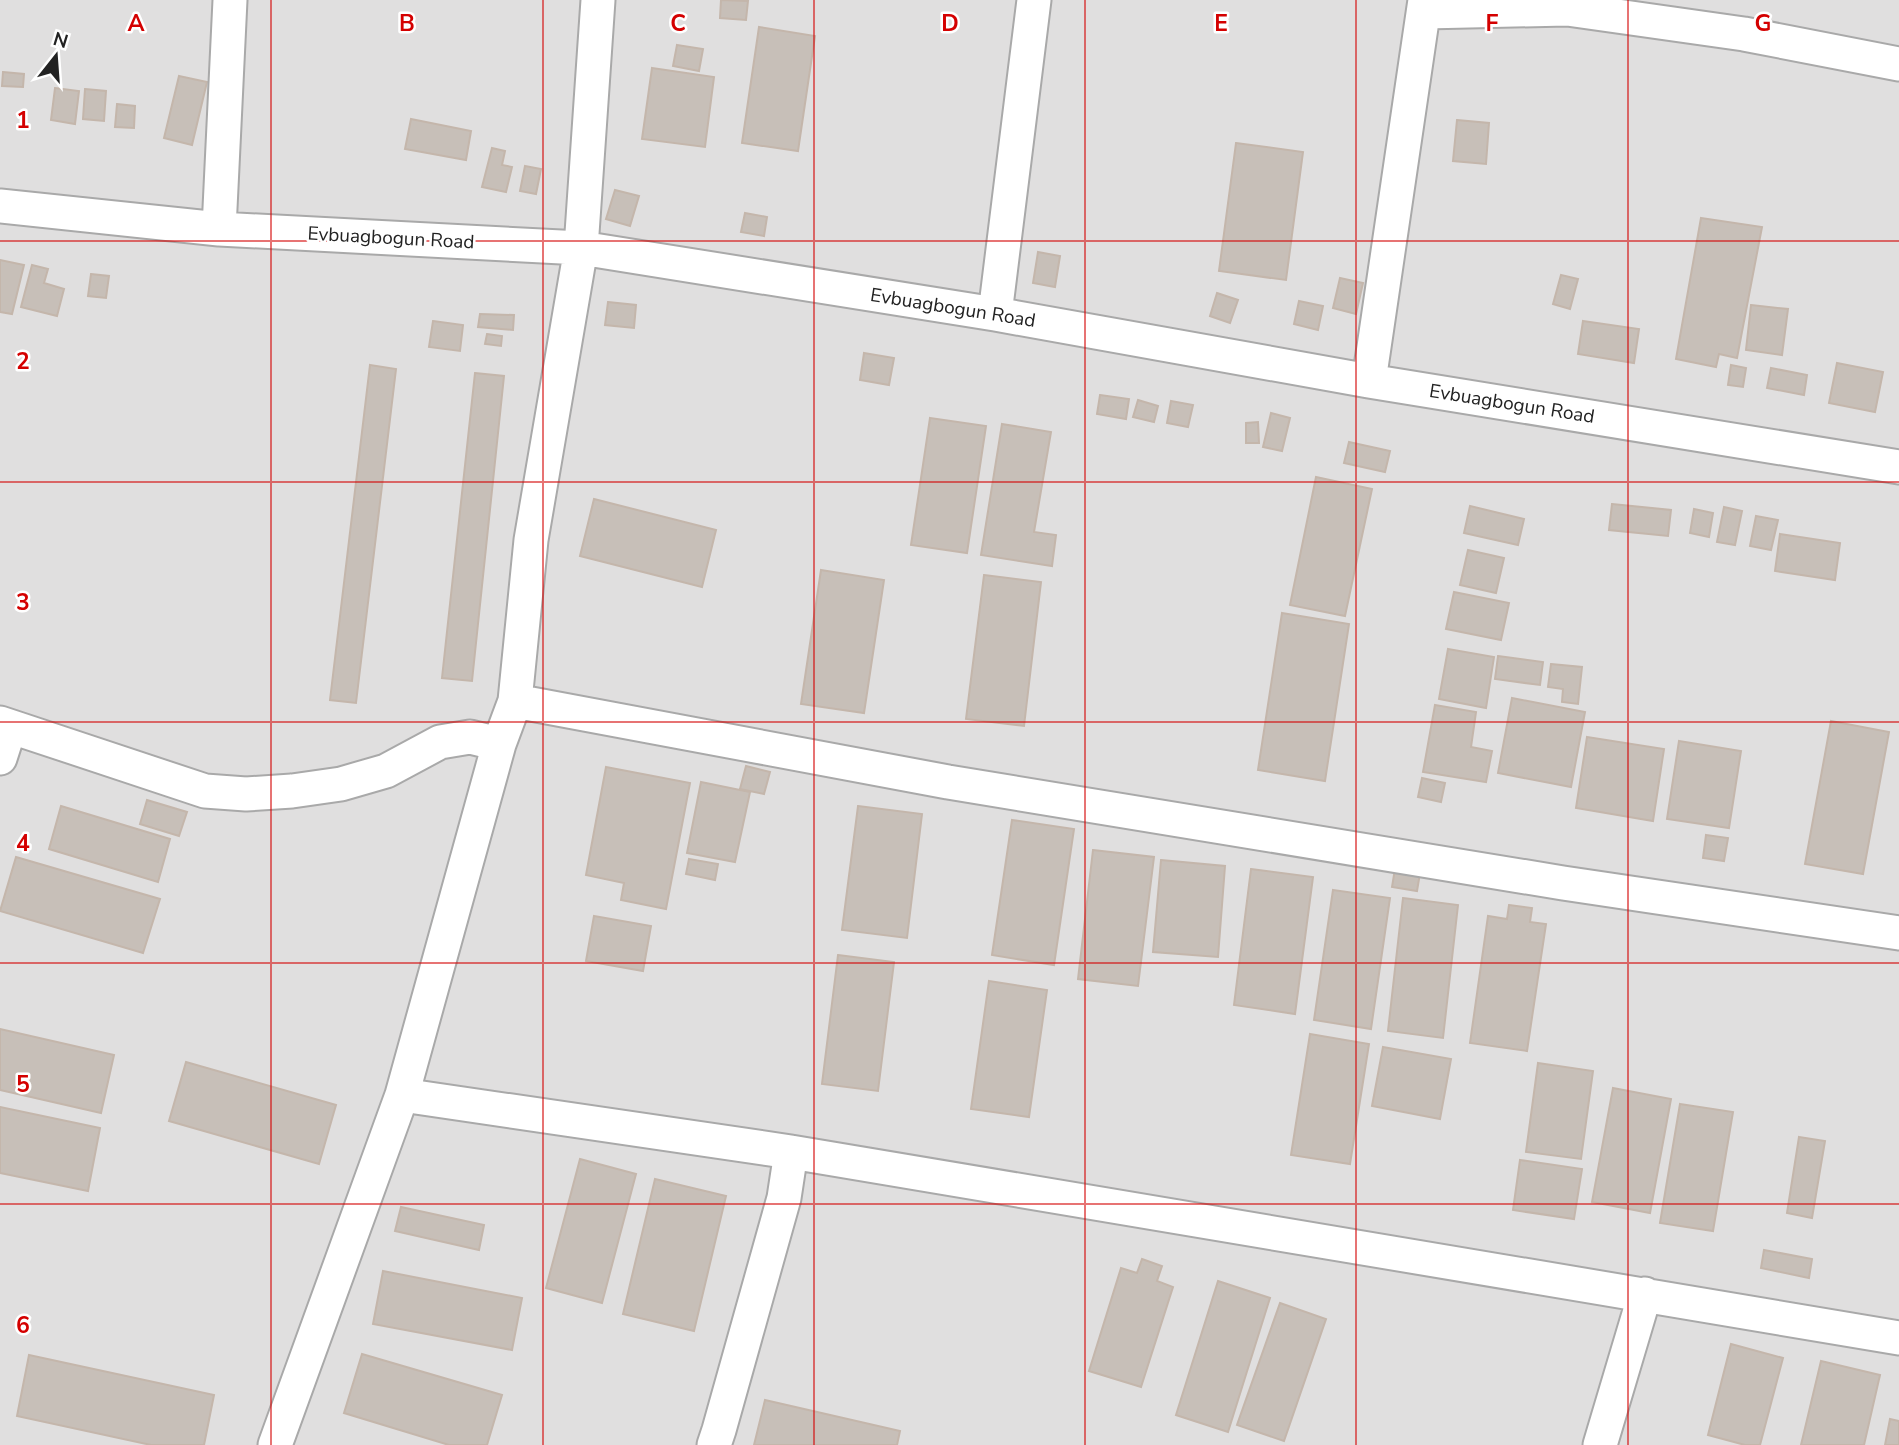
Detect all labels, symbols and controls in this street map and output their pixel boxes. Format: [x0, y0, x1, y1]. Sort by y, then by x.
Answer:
text: A [127, 8, 145, 39]
text: B [399, 8, 415, 39]
text: C [670, 8, 686, 39]
text: D [941, 8, 959, 39]
text: E [1214, 8, 1228, 39]
text: F [1486, 8, 1499, 39]
text: G [1755, 8, 1771, 39]
north arrow [21, 21, 91, 91]
text: N [50, 26, 71, 55]
text: 1 [16, 105, 30, 136]
street label: Evbuagbogun Road [307, 221, 475, 255]
street label: Evbuagbogun Road [869, 282, 1037, 334]
text: 2 [16, 346, 30, 377]
street label: Evbuagbogun Road [1428, 378, 1596, 430]
text: 3 [16, 587, 30, 618]
text: 4 [16, 828, 30, 859]
text: 5 [16, 1069, 30, 1100]
text: 6 [16, 1310, 30, 1341]

